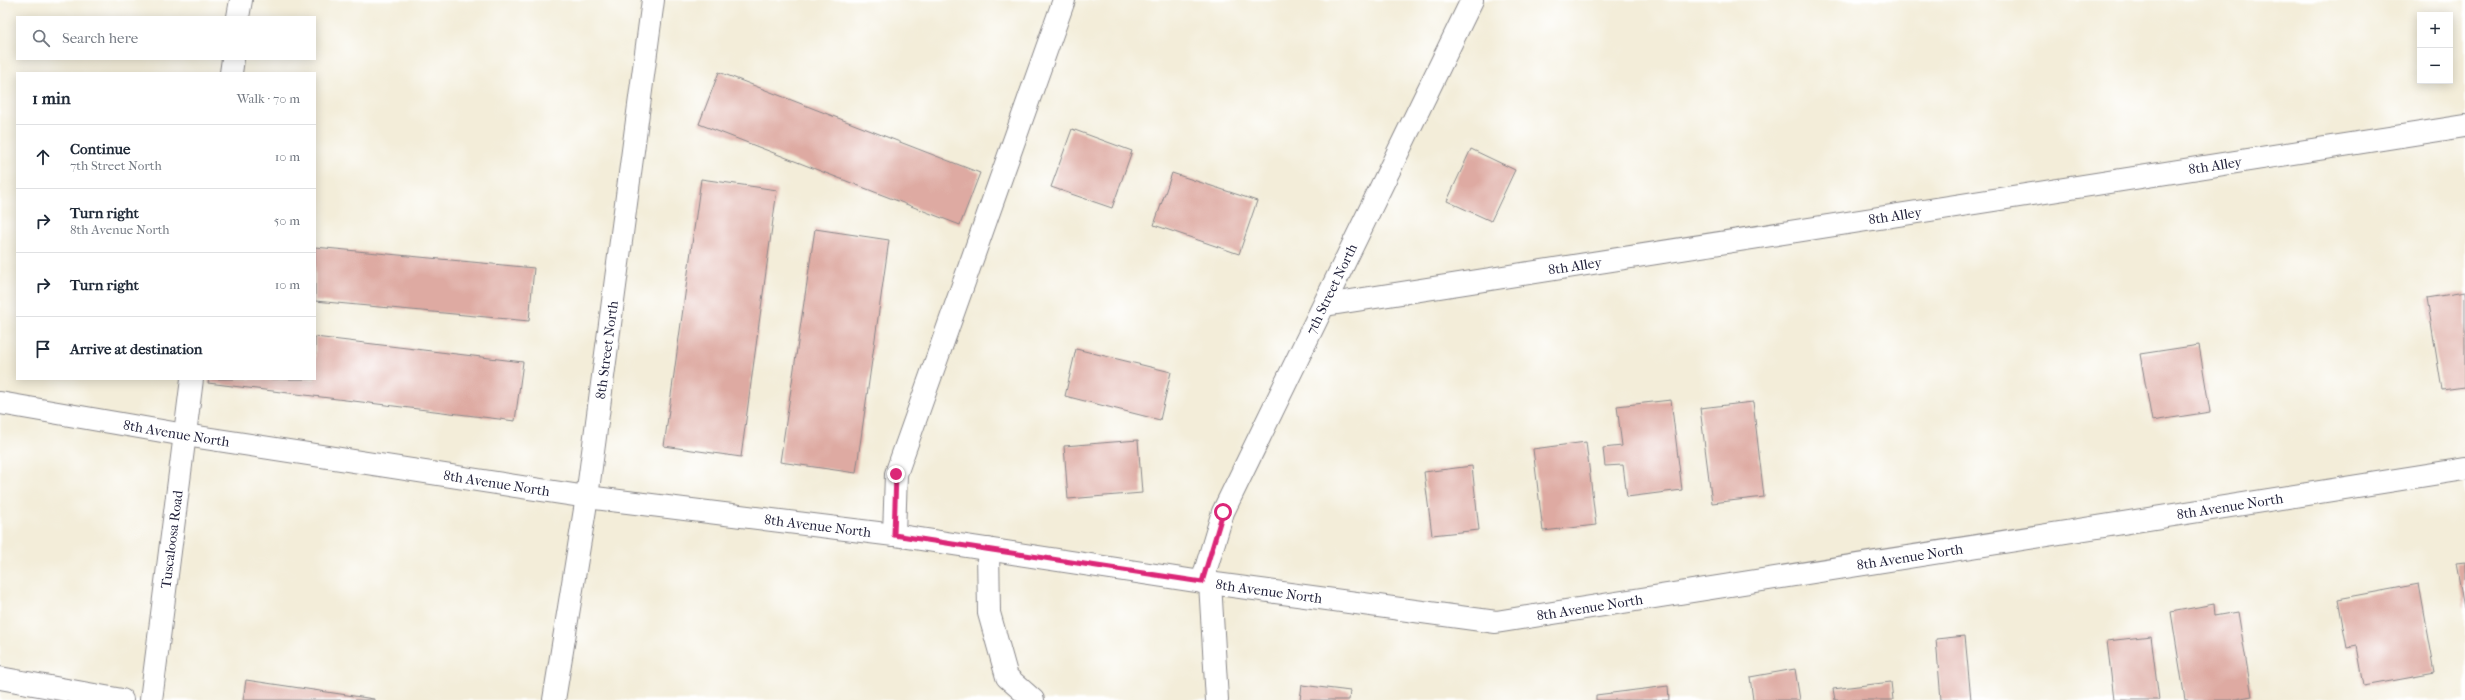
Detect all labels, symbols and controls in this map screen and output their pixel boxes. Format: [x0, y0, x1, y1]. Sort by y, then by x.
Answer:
map controls [2417, 12, 2453, 84]
button: + [2417, 12, 2453, 48]
search box [16, 16, 316, 60]
icon: search [30, 27, 52, 49]
text: Search here [62, 29, 138, 47]
button: − [2417, 48, 2453, 84]
text: 1 min [32, 88, 71, 108]
text: Walk · 70 m [237, 91, 300, 106]
text: Continue [70, 140, 130, 158]
icon: ahead [32, 146, 54, 168]
text: 10 m [275, 149, 300, 164]
street label: 8th Alley [2187, 153, 2244, 178]
text: 7th Street North [70, 158, 162, 173]
street label: 8th Alley [1867, 203, 1924, 229]
text: Turn right [70, 204, 139, 222]
icon: right [32, 210, 54, 232]
text: 50 m [274, 213, 300, 228]
text: 8th Avenue North [70, 222, 170, 237]
street label: 7th Street North [1303, 241, 1361, 337]
street label: 8th Alley [1547, 254, 1603, 279]
icon: right [32, 274, 54, 296]
text: Turn right [70, 276, 139, 294]
text: 10 m [275, 277, 300, 292]
street label: 8th Street North [592, 300, 622, 400]
icon: arrive [32, 338, 54, 360]
text: Arrive at destination [70, 340, 202, 358]
street label: 8th Avenue North [122, 416, 231, 451]
route end [887, 465, 905, 483]
street label: 8th Avenue North [442, 467, 551, 500]
street label: Tuscaloosa Road [157, 489, 187, 589]
street label: 8th Avenue North [2175, 490, 2284, 523]
route start [1214, 503, 1232, 521]
street label: 8th Avenue North [763, 511, 872, 541]
street label: 8th Avenue North [1855, 540, 1964, 574]
street label: 8th Avenue North [1214, 576, 1323, 607]
street label: 8th Avenue North [1535, 591, 1644, 624]

